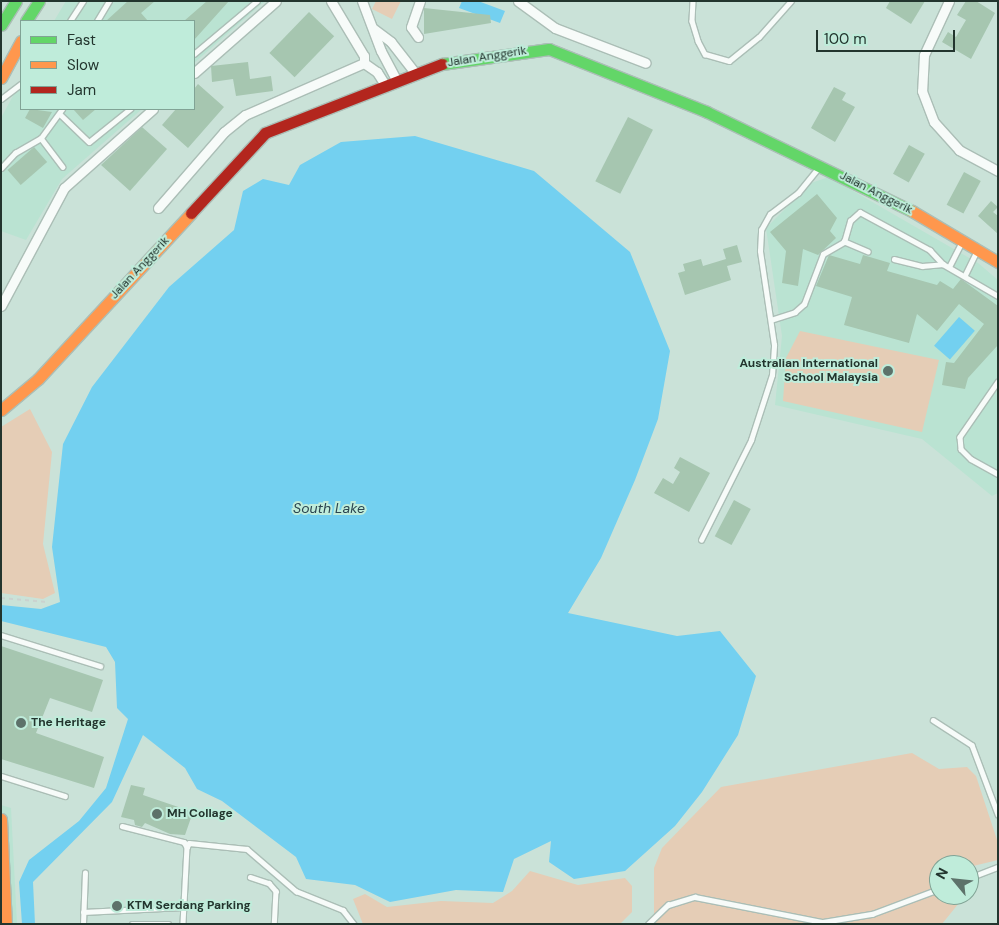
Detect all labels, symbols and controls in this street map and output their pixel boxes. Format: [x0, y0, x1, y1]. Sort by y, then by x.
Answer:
legend [20, 20, 195, 110]
scale bar [819, 20, 958, 52]
text: 100 m [824, 29, 867, 49]
text: Fast [67, 30, 96, 50]
street label: Jalan Anggerik [446, 44, 528, 70]
text: Slow [67, 55, 99, 75]
text: Jam [67, 80, 96, 100]
street label: Jalan Anggerik [837, 168, 915, 218]
street label: Jalan Anggerik [107, 234, 173, 302]
place label: Australian International School Malaysia [739, 357, 878, 385]
marker: Australian International School Malaysia [882, 365, 894, 377]
water label: South Lake [293, 500, 365, 516]
place label: The Heritage [31, 716, 106, 730]
marker: The Heritage [15, 717, 27, 729]
place label: MH Collage [167, 807, 233, 821]
marker: MH Collage [151, 808, 163, 820]
north arrow [929, 855, 979, 905]
text: N [931, 865, 952, 882]
place label: KTM Serdang Parking [127, 899, 251, 913]
marker: KTM Serdang Parking [111, 900, 123, 912]

